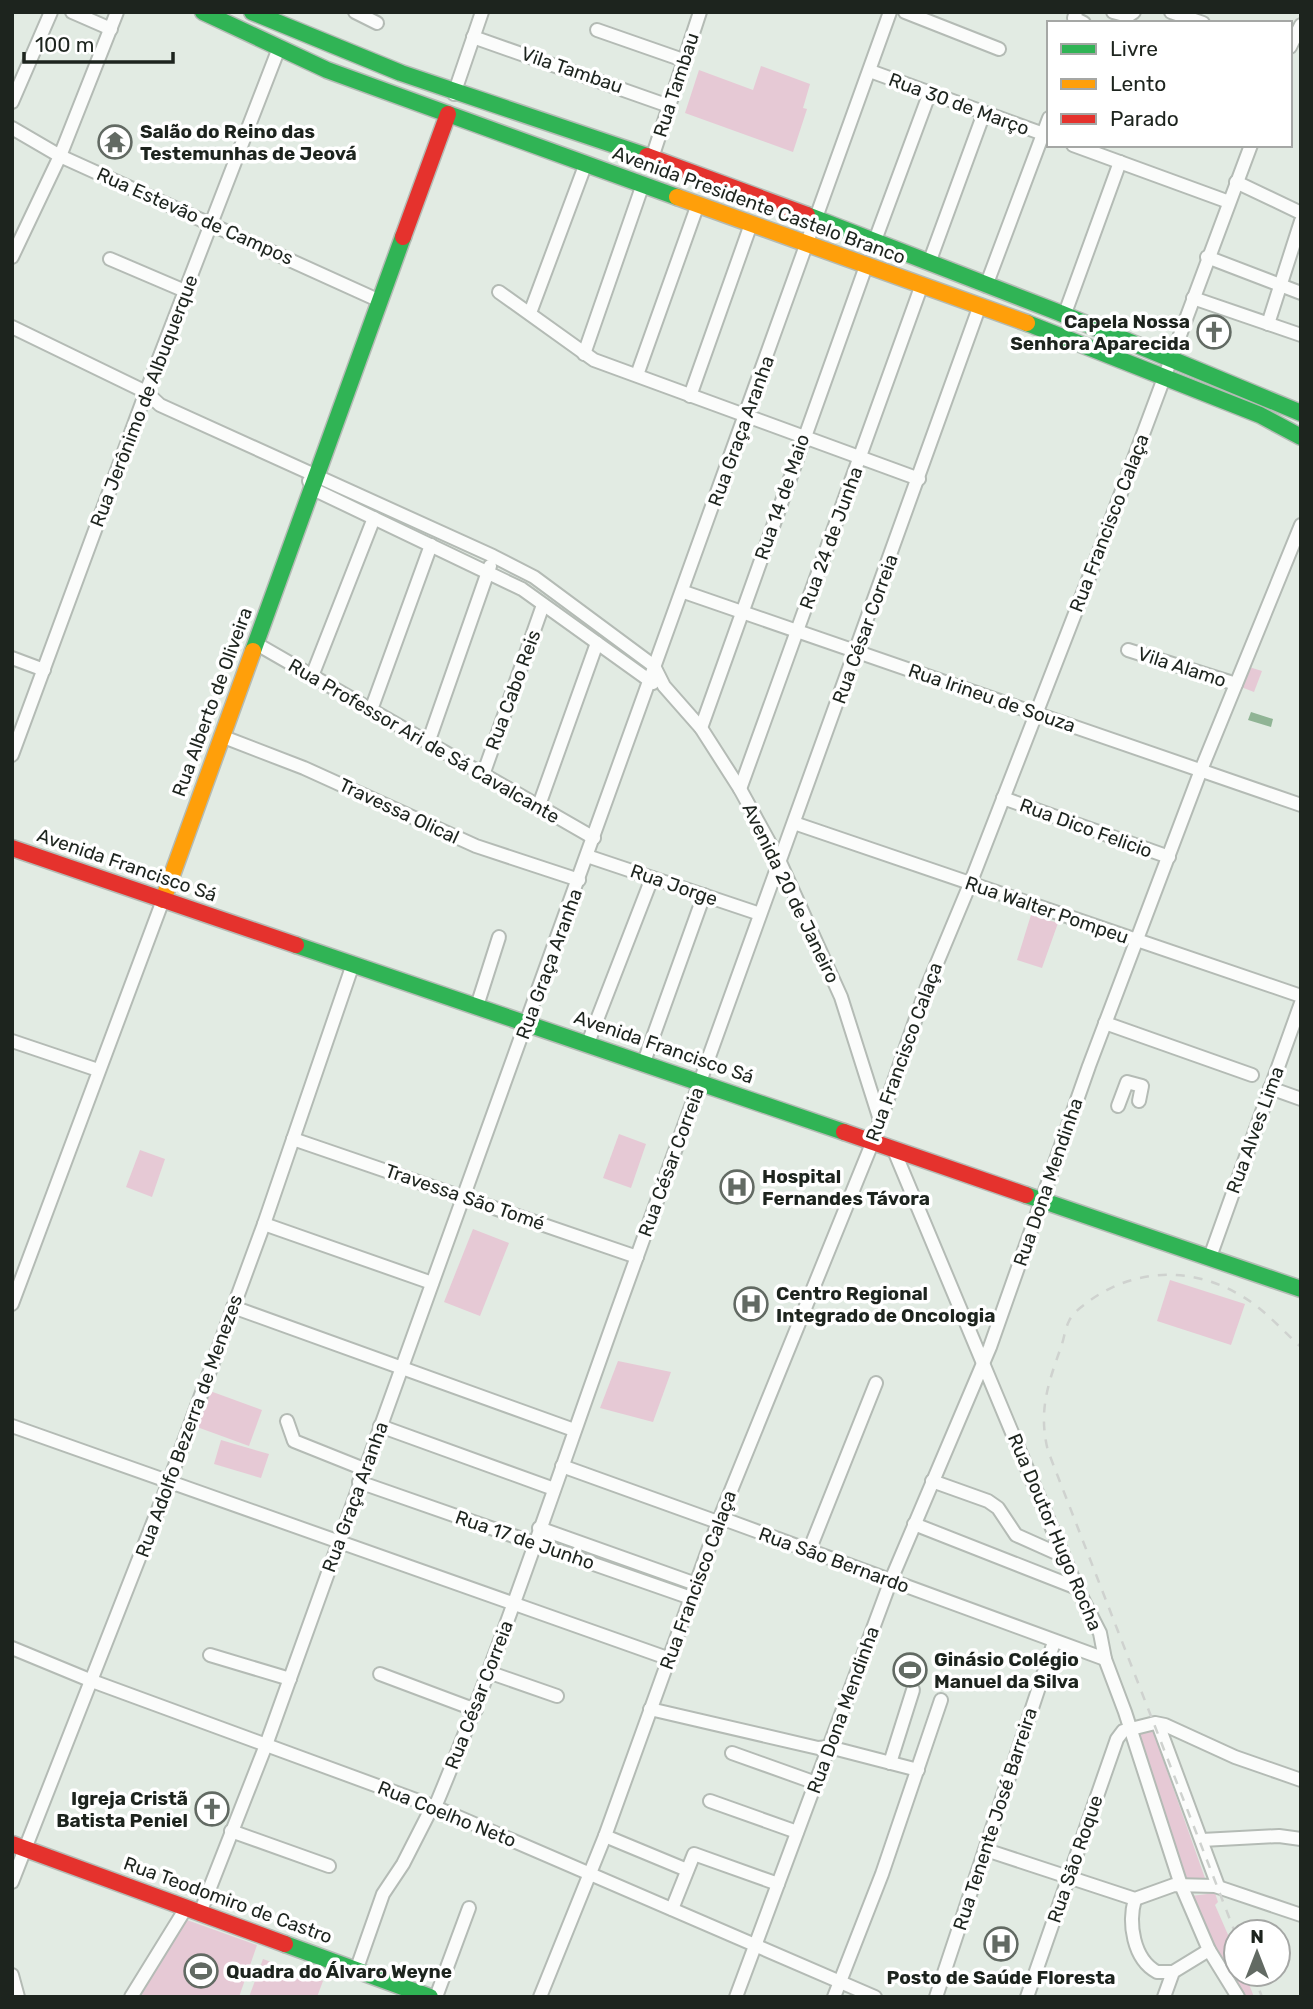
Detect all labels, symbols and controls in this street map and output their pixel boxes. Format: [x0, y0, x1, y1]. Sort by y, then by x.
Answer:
scale bar [24, 21, 173, 65]
legend [1047, 21, 1292, 147]
street label: Rua Tambau [648, 30, 704, 140]
text: 100 m [35, 32, 94, 57]
text: Livre [1110, 36, 1158, 61]
street label: Vila Tambau [518, 42, 626, 98]
street label: Rua 30 de Março [886, 68, 1032, 140]
text: Lento [1110, 71, 1166, 96]
text: Parado [1110, 106, 1179, 131]
place label: Salão do Reino das Testemunhas de Jeová [140, 120, 357, 165]
temple icon: Salão do Reino das Testemunhas de Jeová [96, 123, 134, 161]
street label: Avenida Presidente Castelo Branco [609, 141, 909, 269]
street label: Rua Estevão de Campos [93, 162, 297, 270]
street label: Rua Jerônimo de Albuquerque [85, 272, 203, 530]
place label: Capela Nossa Senhora Aparecida [1010, 310, 1190, 355]
church icon: Capela Nossa Senhora Aparecida [1195, 313, 1233, 351]
street label: Rua Graça Aranha [703, 353, 779, 509]
street label: Rua 14 de Maio [750, 431, 814, 563]
street label: Rua Francisco Calaça [1064, 431, 1154, 615]
street label: Rua 24 de Junha [795, 464, 867, 612]
street label: Rua César Correia [827, 551, 903, 707]
street label: Rua Alberto de Oliveira [167, 604, 257, 800]
street label: Rua Cabo Reis [481, 627, 545, 753]
street label: Vila Alamo [1135, 642, 1229, 692]
street label: Rua Professor Ari de Sá Cavalcante [284, 654, 564, 828]
street label: Rua Irineu de Souza [905, 659, 1079, 737]
street label: Travessa Olical [335, 773, 463, 849]
street label: Rua Dico Felicio [1017, 793, 1155, 863]
street label: Avenida 20 de Janeiro [737, 799, 845, 987]
street label: Avenida Francisco Sá [34, 823, 220, 907]
street label: Rua Jorge [627, 859, 721, 911]
street label: Rua Walter Pompeu [962, 871, 1132, 949]
street label: Rua Graça Aranha [511, 886, 587, 1042]
street label: Rua Francisco Calaça [861, 959, 947, 1145]
street label: Avenida Francisco Sá [571, 1005, 757, 1089]
street label: Rua Alves Lima [1221, 1063, 1289, 1197]
street label: Rua César Correia [633, 1084, 709, 1240]
street label: Rua Dona Mendinha [1008, 1095, 1088, 1269]
street label: Travessa São Tomé [382, 1159, 548, 1235]
place label: Hospital Fernandes Távora [762, 1165, 930, 1210]
hospital icon: Hospital Fernandes Távora [718, 1168, 756, 1206]
place label: Centro Regional Integrado de Oncologia [776, 1282, 995, 1327]
hospital icon: Centro Regional Integrado de Oncologia [732, 1285, 770, 1323]
street label: Rua Adolfo Bezerra de Menezes [131, 1291, 247, 1561]
street label: Rua Graça Aranha [317, 1419, 393, 1575]
street label: Rua Doutor Hugo Rocha [1003, 1430, 1107, 1634]
street label: Rua Francisco Calaça [655, 1487, 741, 1673]
street label: Rua 17 de Junho [452, 1505, 598, 1575]
street label: Rua São Bernardo [756, 1522, 912, 1598]
street label: Rua César Correia [440, 1617, 518, 1773]
street label: Rua Dona Mendinha [802, 1623, 884, 1797]
place label: Ginásio Colégio Manuel da Silva [934, 1648, 1079, 1693]
sports icon: Ginásio Colégio Manuel da Silva [891, 1651, 929, 1689]
street label: Rua Tenente José Barreira [948, 1705, 1042, 1933]
street label: Rua Coelho Neto [375, 1776, 519, 1852]
place label: Igreja Cristã Batista Peniel [56, 1787, 188, 1832]
church icon: Igreja Cristã Batista Peniel [193, 1790, 231, 1828]
street label: Rua São Roque [1042, 1792, 1108, 1926]
street label: Rua Teodomiro de Castro [121, 1852, 335, 1948]
north arrow [1222, 1918, 1292, 1988]
hospital icon: Posto de Saúde Floresta [982, 1925, 1020, 1963]
text: N [1250, 1925, 1264, 1948]
sports icon: Quadra do Álvaro Weyne [182, 1952, 220, 1990]
place label: Quadra do Álvaro Weyne [226, 1960, 452, 1983]
place label: Posto de Saúde Floresta [886, 1966, 1116, 1989]

